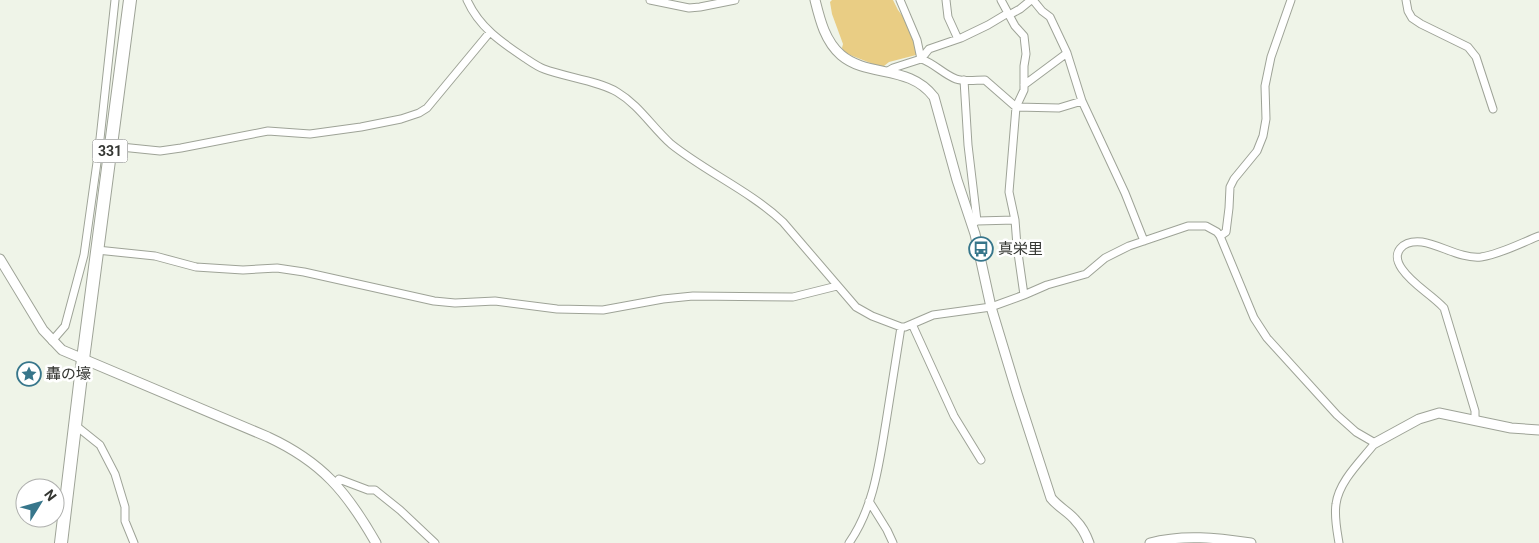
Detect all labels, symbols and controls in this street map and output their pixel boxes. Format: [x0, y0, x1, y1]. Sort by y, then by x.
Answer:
road number: 331 [92, 140, 128, 162]
bus stop icon: 真栄里 [968, 236, 994, 262]
place label: 真栄里 [998, 240, 1043, 258]
place icon: 轟の壕 [16, 361, 42, 387]
place label: 轟の壕 [46, 365, 91, 383]
north arrow [15, 478, 65, 528]
text: N [41, 486, 60, 504]

